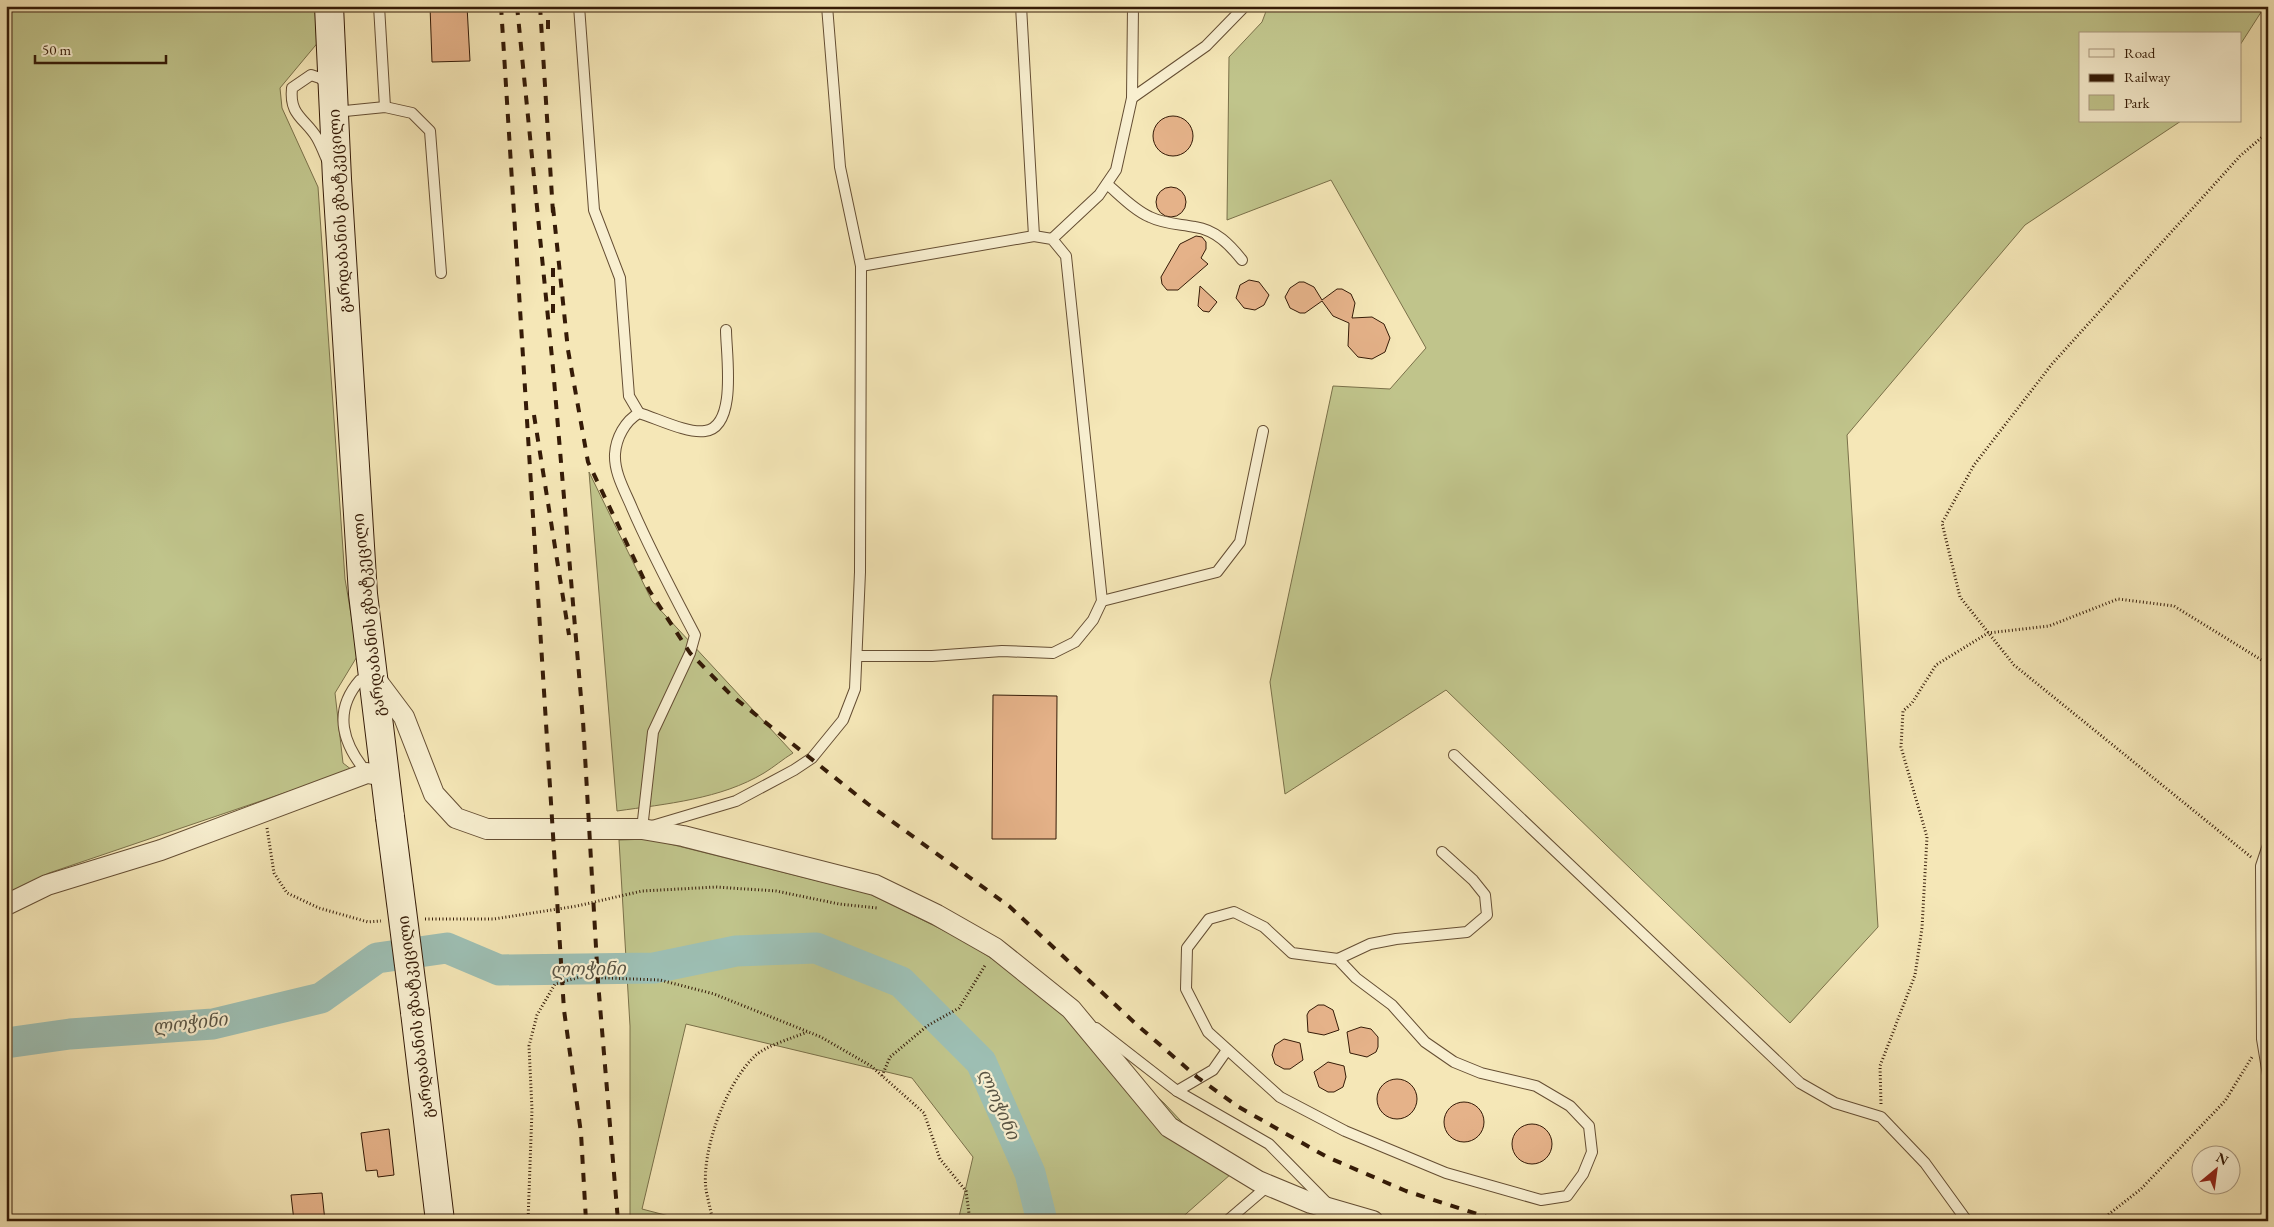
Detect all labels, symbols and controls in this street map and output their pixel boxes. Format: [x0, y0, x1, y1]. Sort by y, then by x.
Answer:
scale bar [35, 32, 166, 64]
legend [2079, 32, 2242, 122]
text: 50 m [42, 40, 71, 59]
text: Road [2124, 43, 2156, 62]
text: Railway [2124, 67, 2171, 86]
text: Park [2124, 93, 2151, 112]
street label: გარდაბანის გზატკეცილი [324, 108, 355, 313]
street label: გარდაბანის გზატკეცილი [347, 512, 390, 718]
street label: გარდაბანის გზატკეცილი [393, 914, 438, 1120]
water label: ლოჭინი [550, 956, 628, 981]
water label: ლოჭინი [151, 1007, 230, 1038]
water label: ლოჭინი [974, 1065, 1026, 1144]
north arrow [2192, 1144, 2242, 1194]
text: N [2213, 1148, 2232, 1170]

